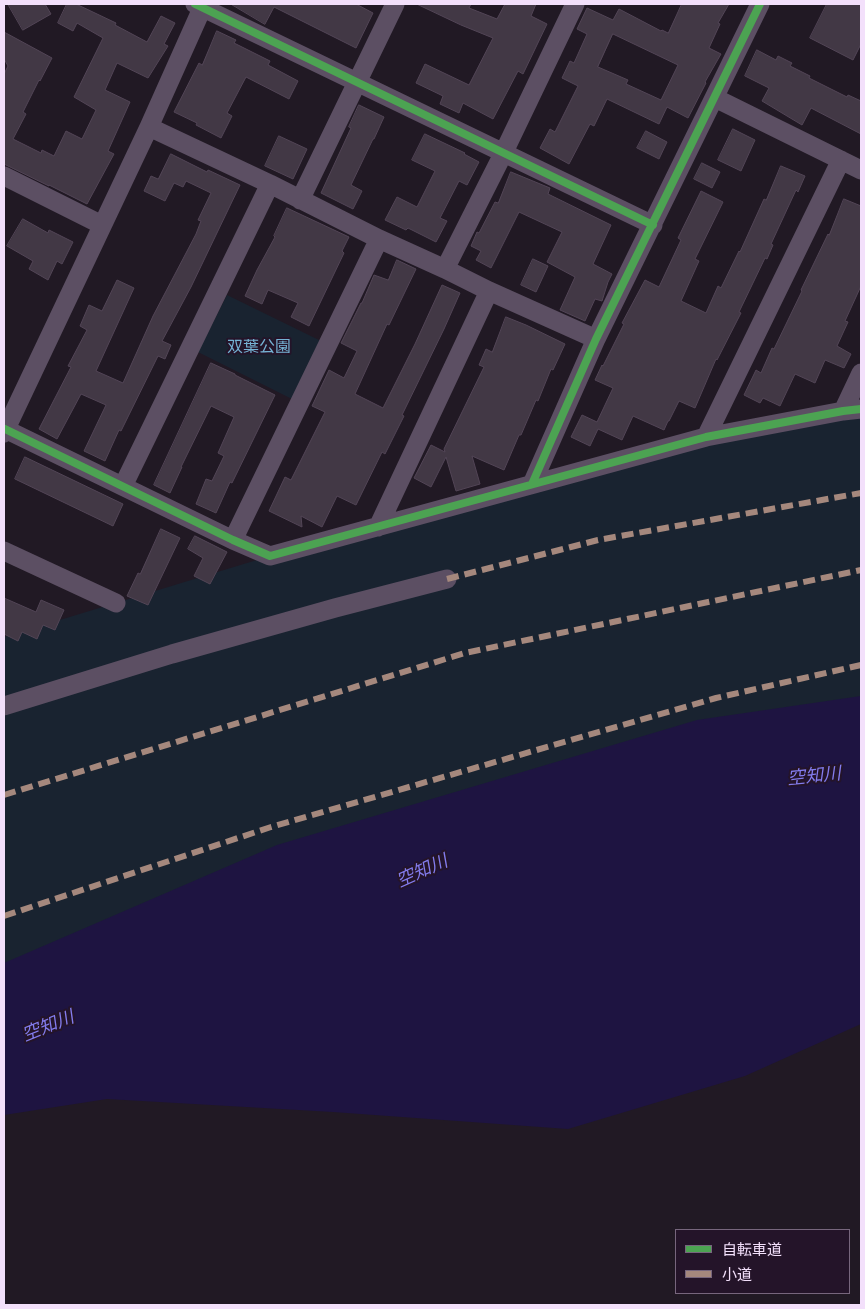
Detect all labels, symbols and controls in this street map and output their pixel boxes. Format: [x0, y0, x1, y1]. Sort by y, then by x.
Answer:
park label: 双葉公園 [227, 337, 291, 357]
water label: 空知川 [786, 762, 842, 790]
water label: 空知川 [393, 850, 451, 892]
water label: 空知川 [19, 1006, 77, 1046]
legend [675, 1229, 850, 1294]
text: 自転車道 [722, 1241, 782, 1258]
text: 小道 [722, 1266, 752, 1283]

